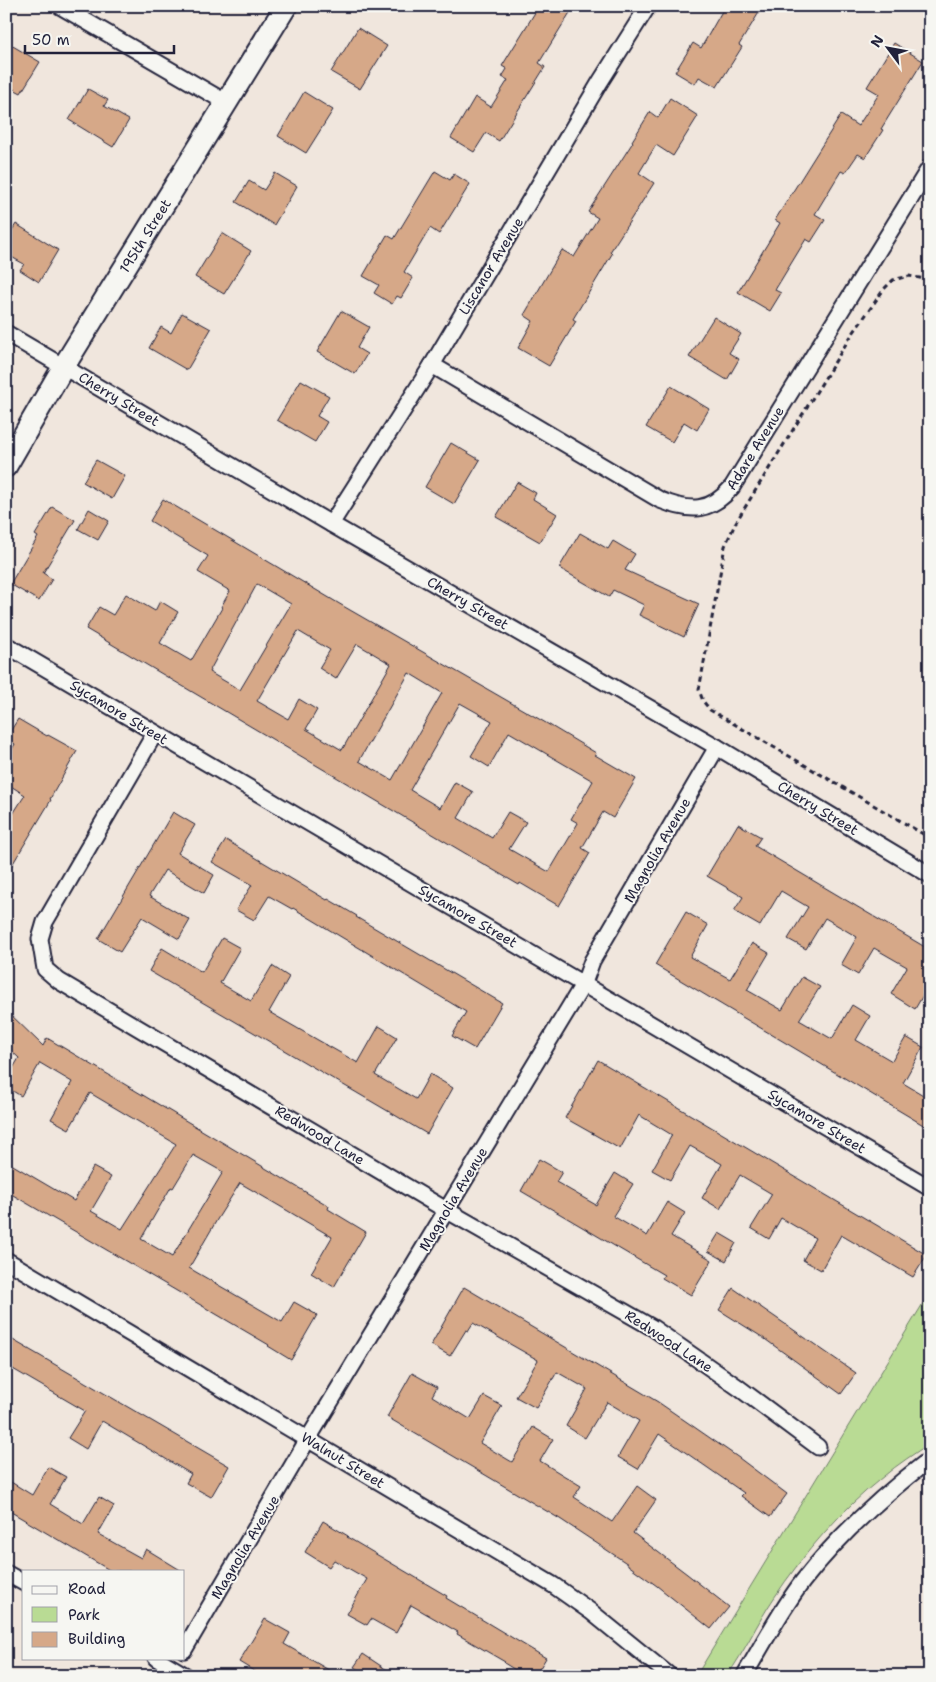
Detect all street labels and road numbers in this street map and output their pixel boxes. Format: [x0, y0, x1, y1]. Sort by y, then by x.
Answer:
street label: 195th Street [115, 196, 175, 276]
street label: Liscanor Avenue [455, 214, 527, 318]
street label: Cherry Street [75, 368, 163, 430]
street label: Adare Avenue [722, 403, 788, 493]
street label: Cherry Street [424, 572, 512, 634]
street label: Sycamore Street [67, 676, 171, 748]
street label: Cherry Street [774, 777, 862, 839]
street label: Magnolia Avenue [620, 794, 694, 906]
street label: Sycamore Street [415, 880, 521, 952]
street label: Sycamore Street [765, 1085, 869, 1157]
street label: Redwood Lane [272, 1101, 368, 1169]
street label: Magnolia Avenue [415, 1144, 491, 1254]
street label: Redwood Lane [622, 1306, 716, 1376]
street label: Walnut Street [298, 1428, 388, 1492]
street label: Magnolia Avenue [207, 1492, 283, 1602]

